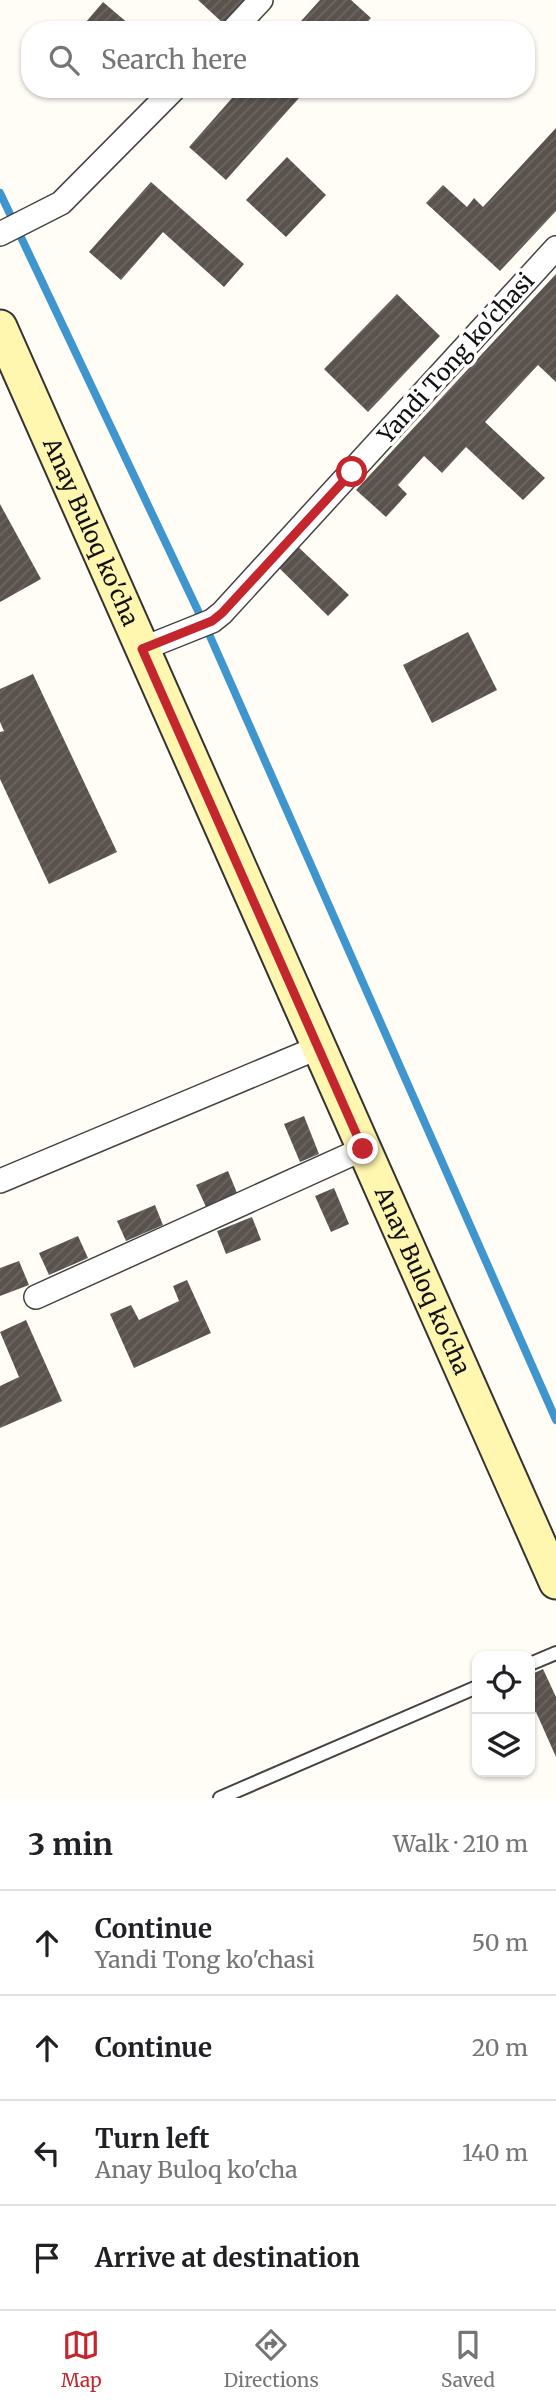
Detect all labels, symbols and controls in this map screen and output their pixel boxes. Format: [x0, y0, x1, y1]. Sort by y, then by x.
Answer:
search box [21, 21, 535, 98]
icon: search [45, 41, 83, 79]
text: Search here [101, 43, 247, 76]
street label: Yandi Tong ko'chasi [371, 266, 540, 450]
street label: Anay Buloq ko'cha [36, 432, 145, 630]
route start [336, 456, 367, 487]
route end [347, 1133, 378, 1164]
street label: Anay Buloq ko'cha [368, 1181, 477, 1379]
map controls [472, 1651, 535, 1777]
button: locate [472, 1651, 535, 1714]
button: layers [472, 1714, 535, 1777]
text: 3 min [28, 1825, 113, 1863]
text: Walk · 210 m [393, 1829, 528, 1858]
text: Continue [95, 1912, 212, 1945]
icon: ahead [28, 1924, 66, 1962]
text: 50 m [472, 1928, 528, 1957]
text: Yandi Tong ko'chasi [95, 1945, 315, 1974]
icon: ahead [28, 2029, 66, 2067]
text: Continue [95, 2031, 212, 2064]
text: 20 m [472, 2033, 528, 2062]
text: Turn left [95, 2122, 209, 2155]
icon: left [28, 2134, 66, 2172]
text: 140 m [462, 2138, 528, 2167]
text: Anay Buloq ko'cha [95, 2155, 298, 2184]
icon: arrive [28, 2239, 66, 2277]
text: Arrive at destination [95, 2241, 360, 2274]
tab: Map [61, 2326, 102, 2392]
tab: Directions [224, 2326, 319, 2392]
tab: Saved [441, 2326, 495, 2392]

